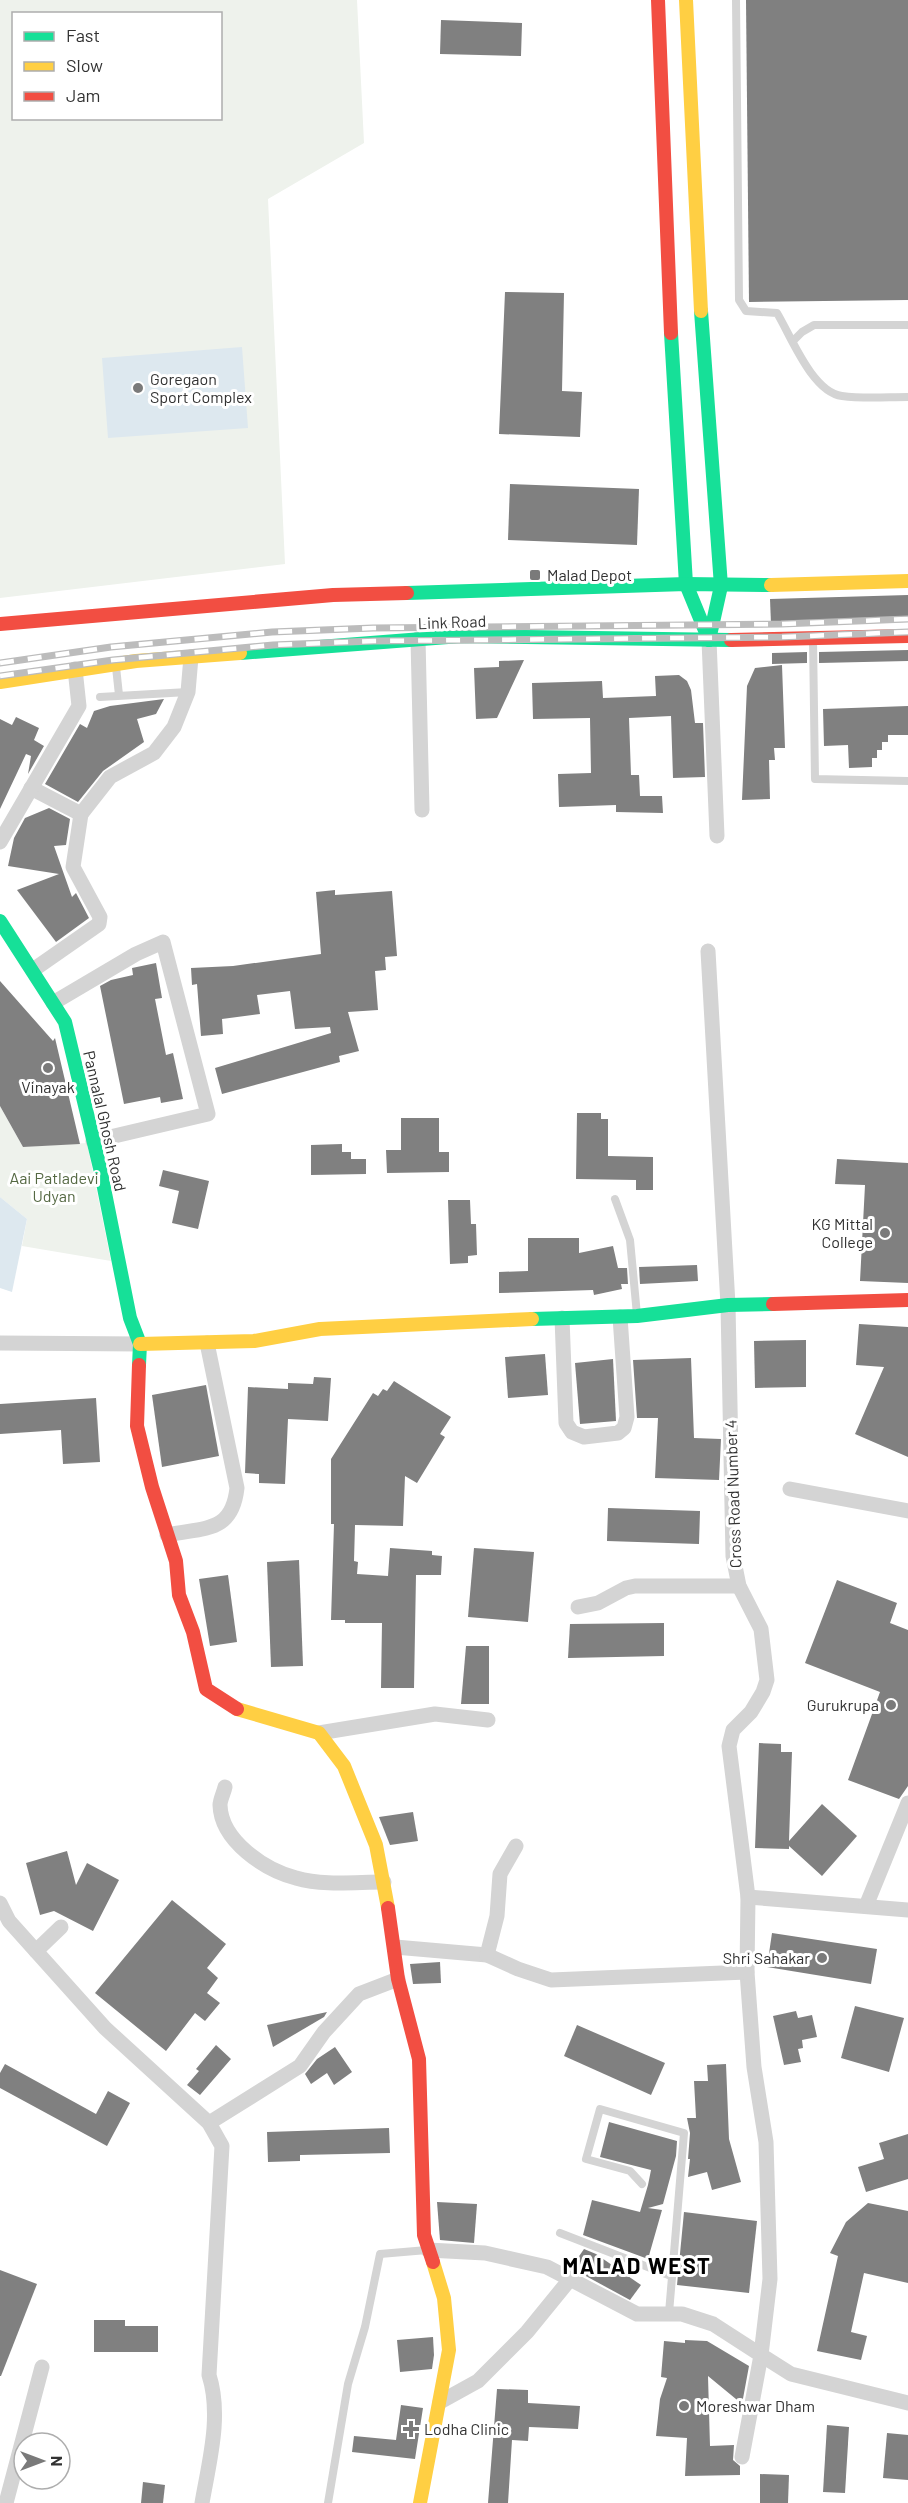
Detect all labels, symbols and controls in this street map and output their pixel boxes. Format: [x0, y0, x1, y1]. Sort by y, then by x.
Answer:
legend [12, 12, 222, 120]
text: Fast [66, 24, 100, 46]
text: Slow [66, 54, 103, 76]
text: Jam [66, 84, 100, 106]
place label: Goregaon Sport Complex [150, 369, 252, 406]
marker: Goregaon Sport Complex [131, 381, 145, 395]
place label: Malad Depot [547, 565, 632, 584]
marker: Malad Depot [528, 568, 542, 582]
street label: Link Road [417, 611, 486, 632]
street label: Pannalal Ghosh Road [80, 1049, 131, 1193]
marker: Vinayak [41, 1061, 55, 1075]
place label: Vinayak [21, 1077, 75, 1096]
park label: Aai Patladevi Udyan [9, 1168, 99, 1205]
place label: KG Mittal College [811, 1214, 873, 1251]
marker: KG Mittal College [878, 1226, 892, 1240]
street label: Cross Road Number 4 [720, 1419, 745, 1569]
place label: Gurukrupa [807, 1695, 879, 1714]
marker: Gurukrupa [884, 1698, 898, 1712]
place label: Shri Sahakar [723, 1948, 810, 1967]
marker: Shri Sahakar [815, 1951, 829, 1965]
district label: MALAD WEST [562, 2252, 712, 2278]
place label: Moreshwar Dham [696, 2396, 815, 2415]
marker: Moreshwar Dham [677, 2399, 691, 2413]
place label: Lodha Clinic [424, 2419, 509, 2438]
marker: Lodha Clinic [402, 2420, 420, 2438]
north arrow [12, 2431, 72, 2491]
text: N [48, 2456, 67, 2466]

